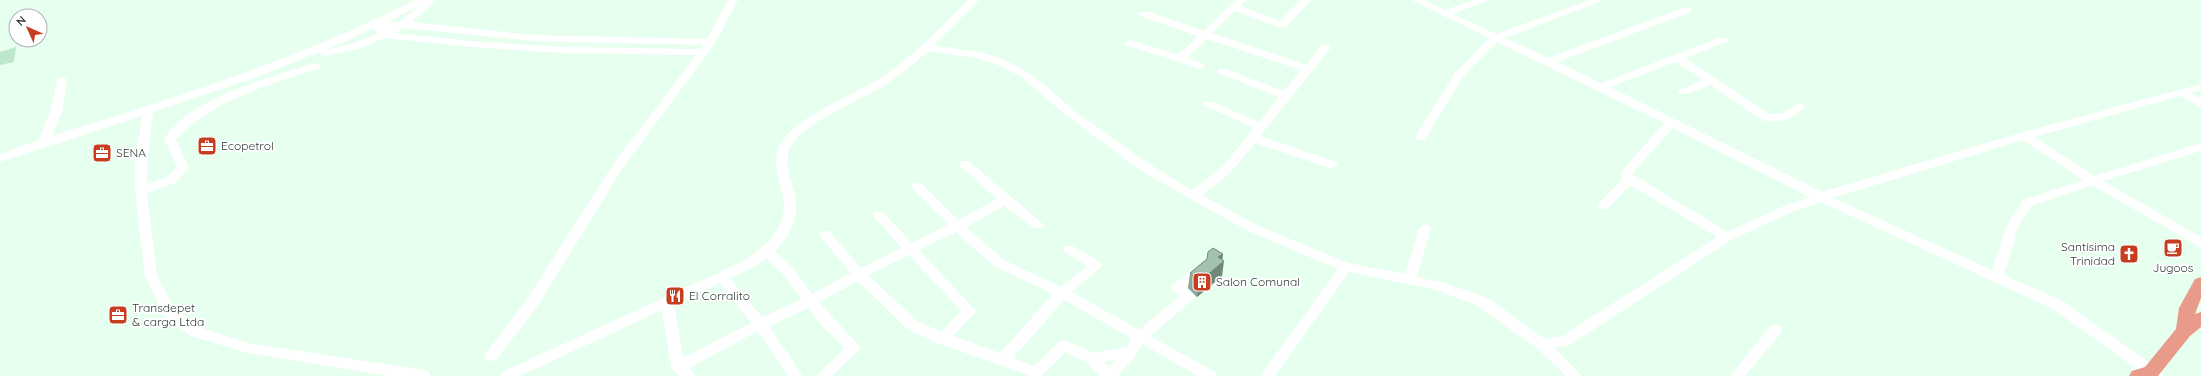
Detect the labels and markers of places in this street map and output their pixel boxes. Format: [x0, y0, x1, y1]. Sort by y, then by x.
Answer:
office icon: Ecopetrol [196, 135, 218, 157]
place label: Ecopetrol [221, 138, 274, 153]
office icon: SENA [91, 142, 113, 164]
place label: SENA [116, 145, 146, 160]
cafe icon: Jugoos [2162, 237, 2184, 259]
place label: Santísima Trinidad [2061, 239, 2115, 268]
church icon: Santísima Trinidad [2118, 243, 2140, 265]
place label: Jugoos [2153, 260, 2194, 275]
building icon: Salon Comunal [1191, 271, 1213, 293]
place label: Salon Comunal [1216, 274, 1300, 289]
restaurant icon: El Corralito [664, 285, 686, 307]
place label: El Corralito [689, 288, 750, 303]
place label: Transdepet & carga Ltda [132, 300, 204, 329]
office icon: Transdepet & carga Ltda [107, 304, 129, 326]

